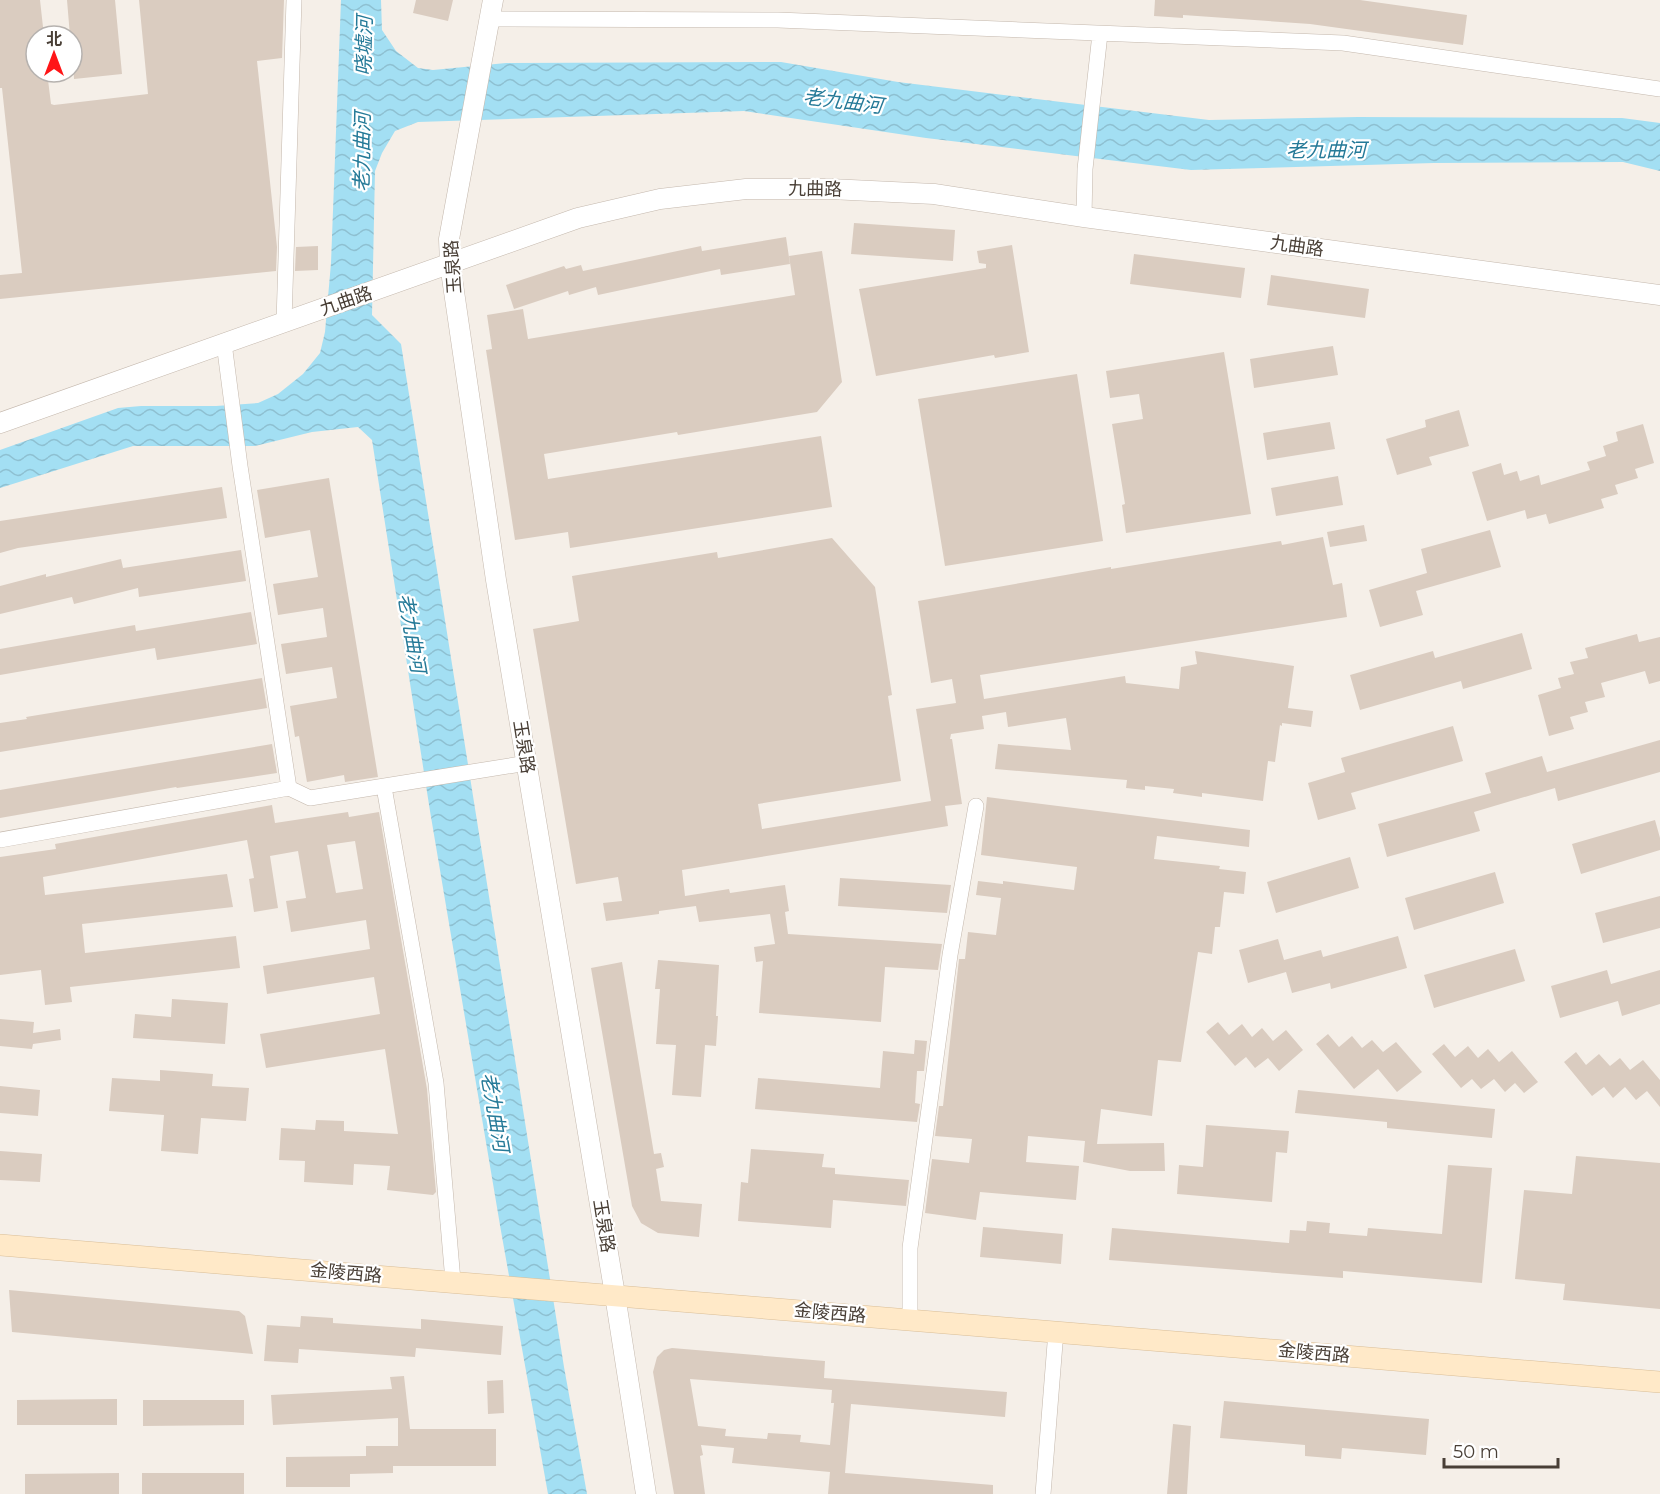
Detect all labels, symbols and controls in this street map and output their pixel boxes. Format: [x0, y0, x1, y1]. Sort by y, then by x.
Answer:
water label: 哓墟河 [351, 12, 377, 76]
north arrow [24, 24, 84, 84]
text: 北 [46, 30, 62, 49]
water label: 老九曲河 [802, 84, 888, 118]
water label: 老九曲河 [349, 108, 375, 192]
water label: 老九曲河 [1286, 138, 1370, 162]
street label: 九曲路 [788, 178, 842, 200]
street label: 九曲路 [1269, 231, 1325, 261]
street label: 玉泉路 [440, 239, 466, 295]
street label: 九曲路 [317, 282, 375, 320]
water label: 老九曲河 [393, 592, 431, 678]
street label: 玉泉路 [509, 719, 539, 775]
water label: 老九曲河 [476, 1071, 514, 1157]
street label: 玉泉路 [589, 1198, 619, 1254]
street label: 金陵西路 [309, 1259, 383, 1287]
street label: 金陵西路 [793, 1299, 867, 1327]
street label: 金陵西路 [1277, 1339, 1351, 1367]
scale bar [1444, 1431, 1558, 1469]
text: 50 m [1453, 1441, 1499, 1463]

